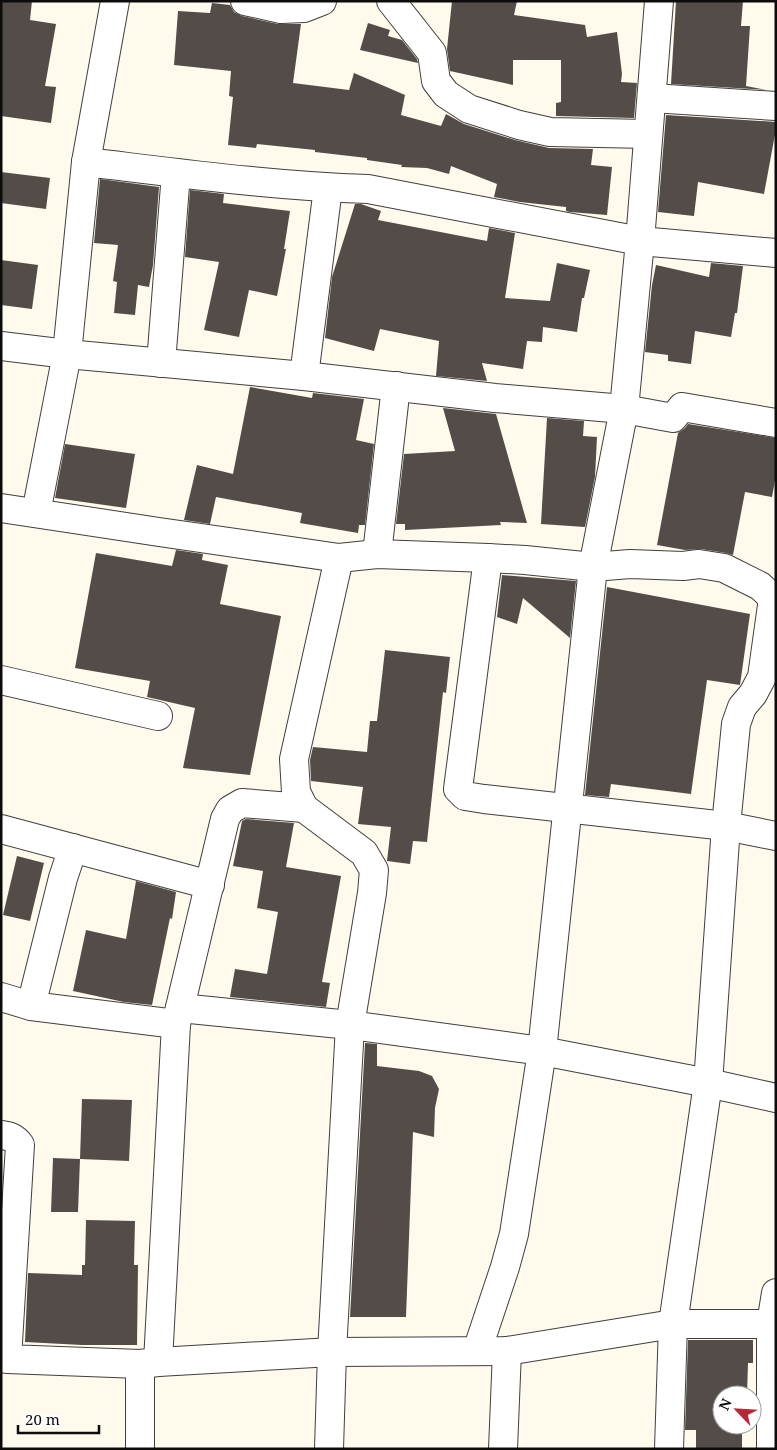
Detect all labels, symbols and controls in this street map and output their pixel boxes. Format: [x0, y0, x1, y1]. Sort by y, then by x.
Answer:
north arrow [712, 1385, 762, 1435]
text: N [714, 1395, 736, 1413]
scale bar [18, 1402, 99, 1434]
text: 20 m [25, 1409, 60, 1429]

